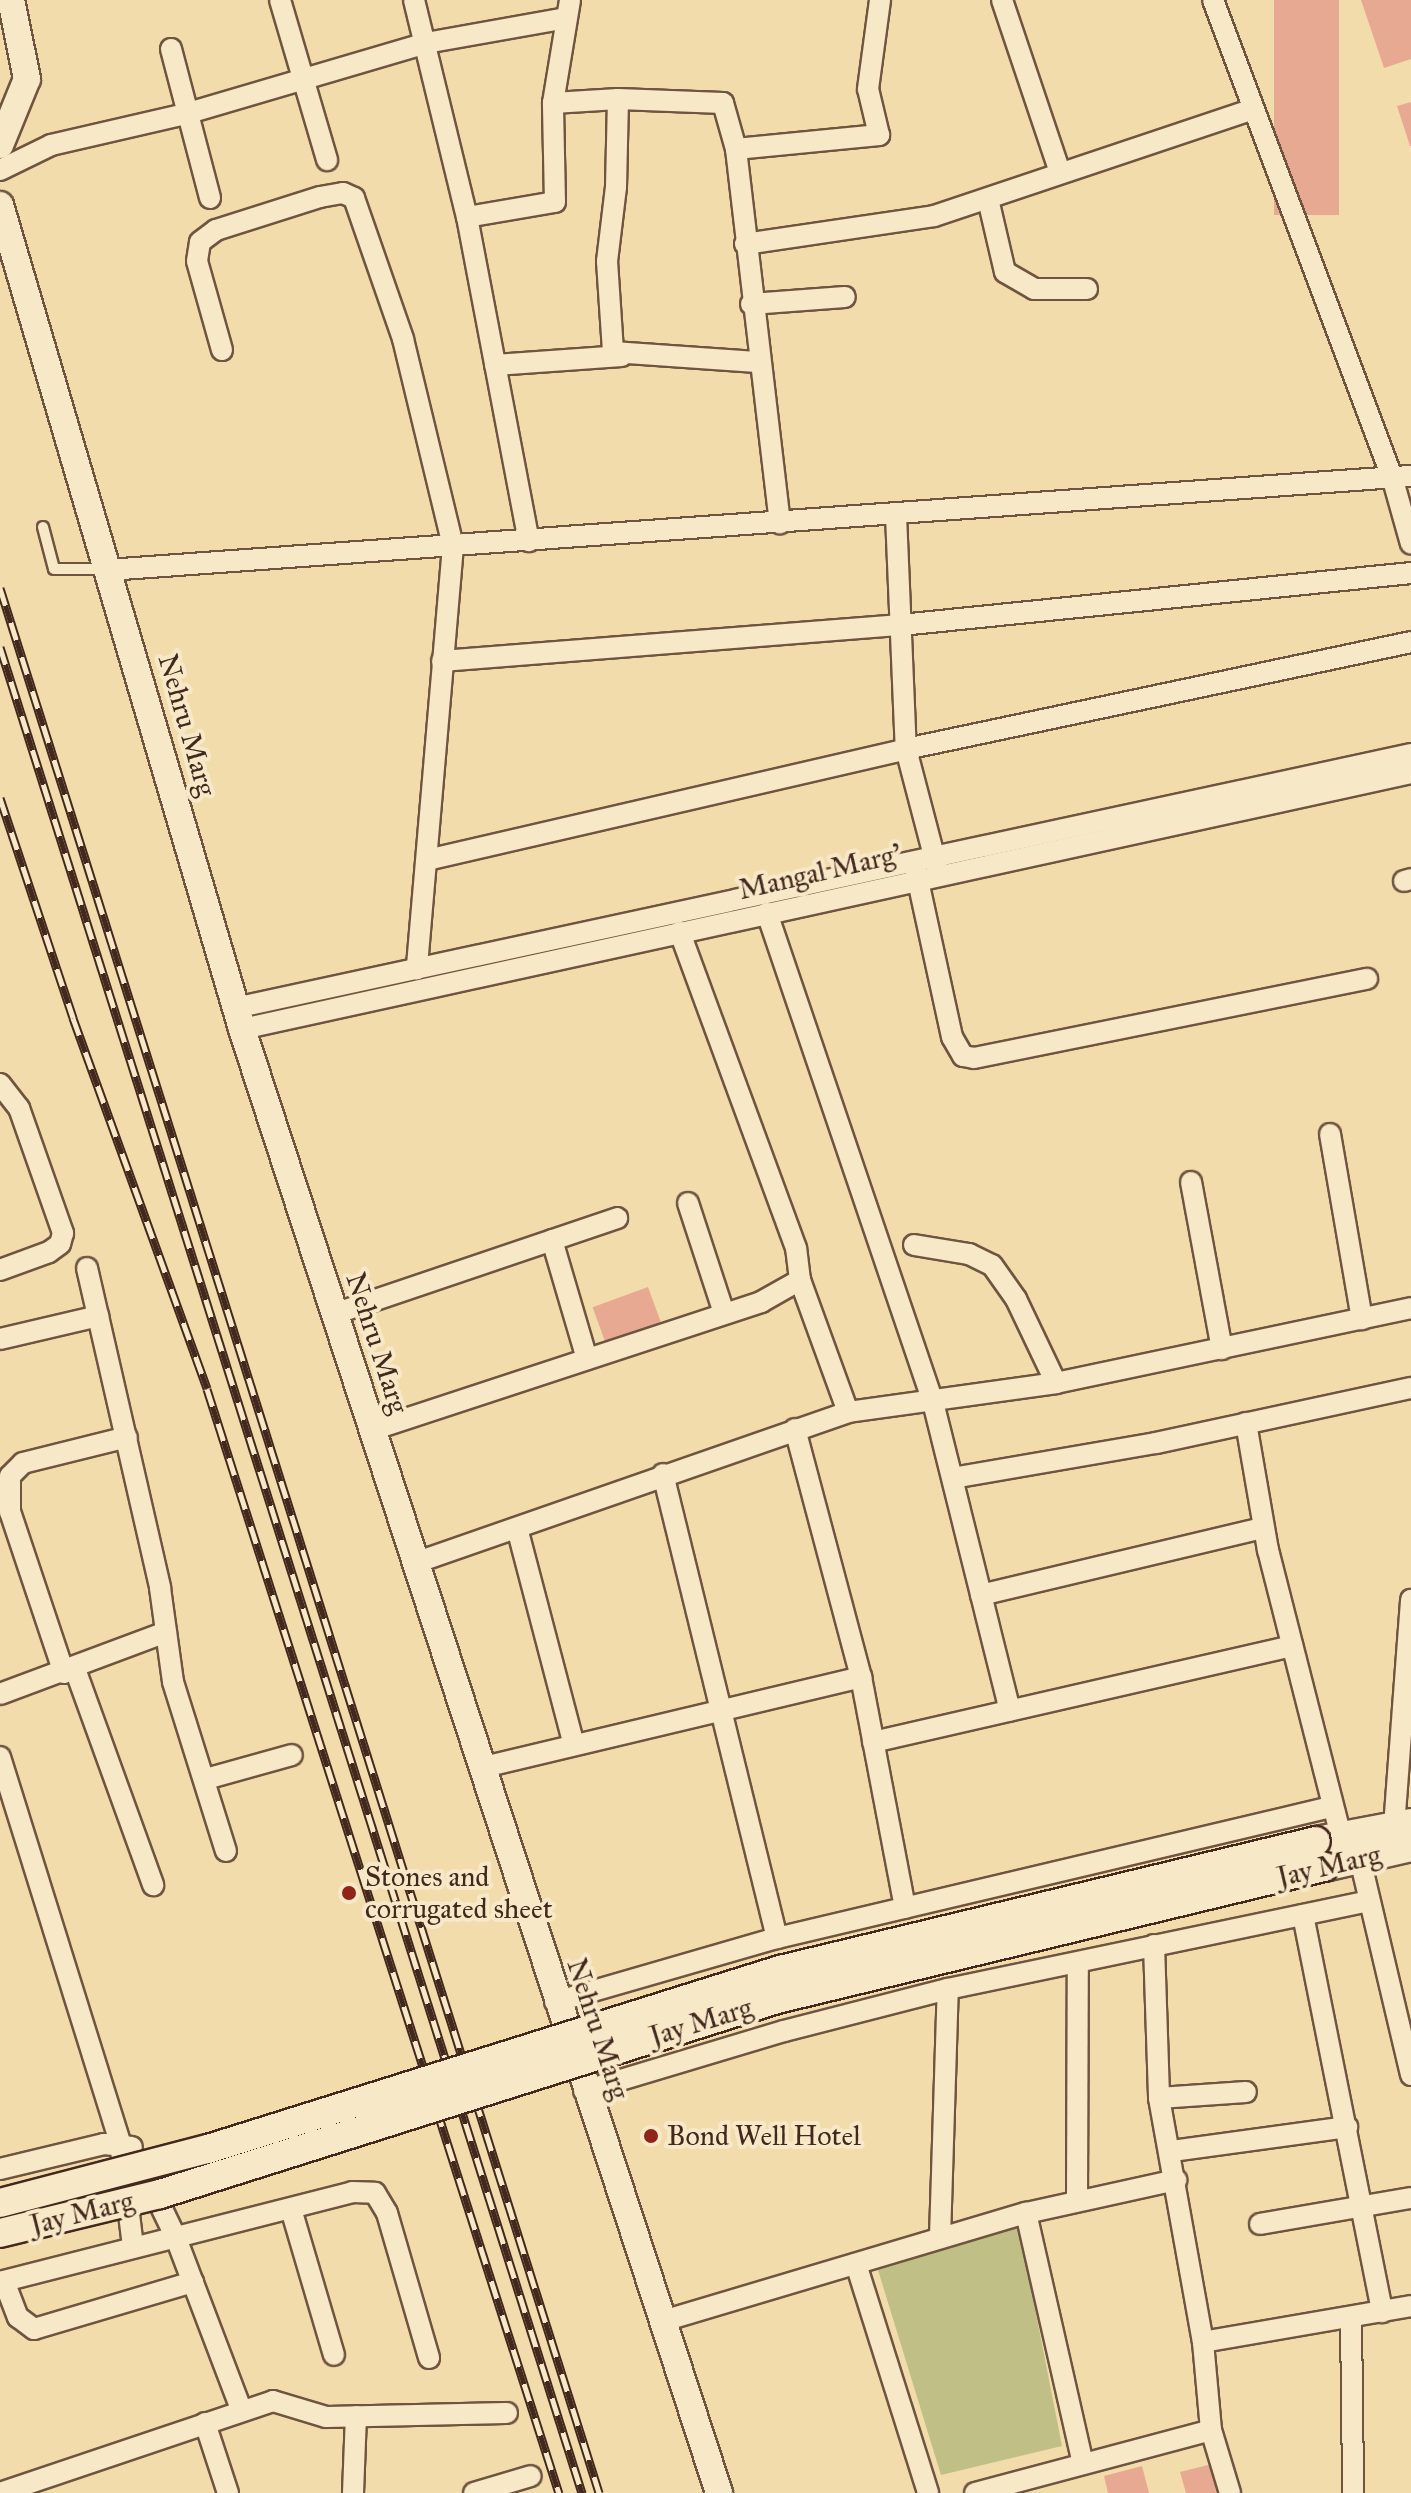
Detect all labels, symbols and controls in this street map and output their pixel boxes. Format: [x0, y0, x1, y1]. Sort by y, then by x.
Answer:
street label: Nehru Marg [151, 650, 223, 800]
street label: Mangal Marg' [735, 837, 905, 907]
street label: Nehru Marg [338, 1268, 416, 1418]
street label: Jay Marg [1274, 1838, 1384, 1894]
place label: Stones and corrugated sheet [365, 1860, 553, 1926]
marker: Stones and corrugated sheet [340, 1884, 358, 1902]
street label: Nehru Marg [559, 1954, 637, 2104]
street label: Jay Marg [646, 1991, 756, 2053]
place label: Bond Well Hotel [667, 2119, 861, 2153]
marker: Bond Well Hotel [642, 2127, 660, 2145]
street label: Jay Marg [27, 2184, 137, 2242]

